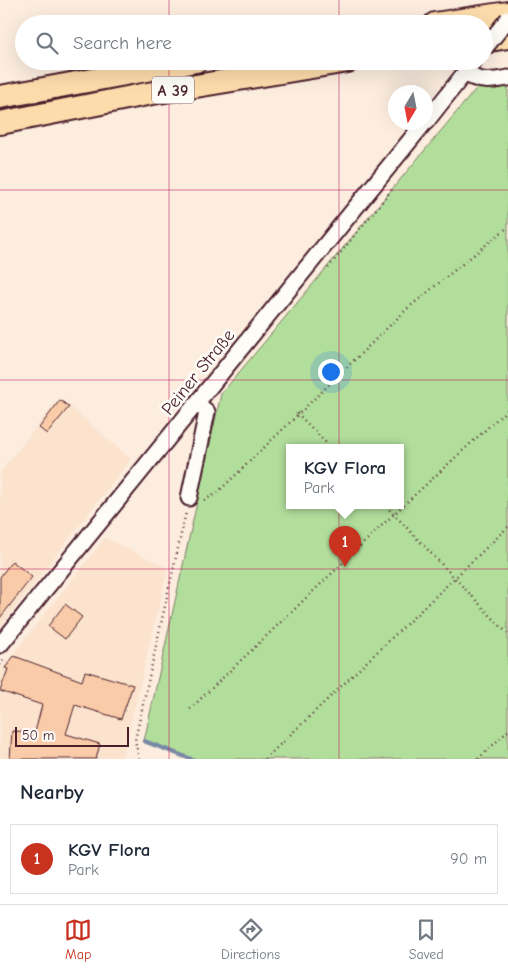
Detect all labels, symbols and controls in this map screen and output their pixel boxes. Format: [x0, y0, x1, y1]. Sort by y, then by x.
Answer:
search box [15, 15, 493, 70]
icon: search [33, 29, 61, 57]
text: Search here [73, 32, 172, 54]
road number: A 39 [152, 76, 194, 104]
north arrow [388, 85, 433, 130]
street label: Peiner Straße [157, 325, 239, 419]
your location [318, 359, 344, 385]
popup [286, 444, 404, 509]
text: KGV Flora [304, 457, 386, 479]
text: Park [304, 479, 334, 497]
pin: 1 [329, 526, 361, 567]
scale bar [15, 724, 129, 747]
text: 50 m [22, 727, 54, 744]
text: Nearby [20, 780, 84, 804]
text: KGV Flora [68, 839, 150, 861]
text: 1 [34, 850, 40, 868]
text: 90 m [450, 850, 487, 868]
text: Park [68, 861, 99, 879]
tab: Map [64, 916, 92, 963]
tab: Directions [221, 916, 280, 963]
tab: Saved [409, 916, 444, 963]

